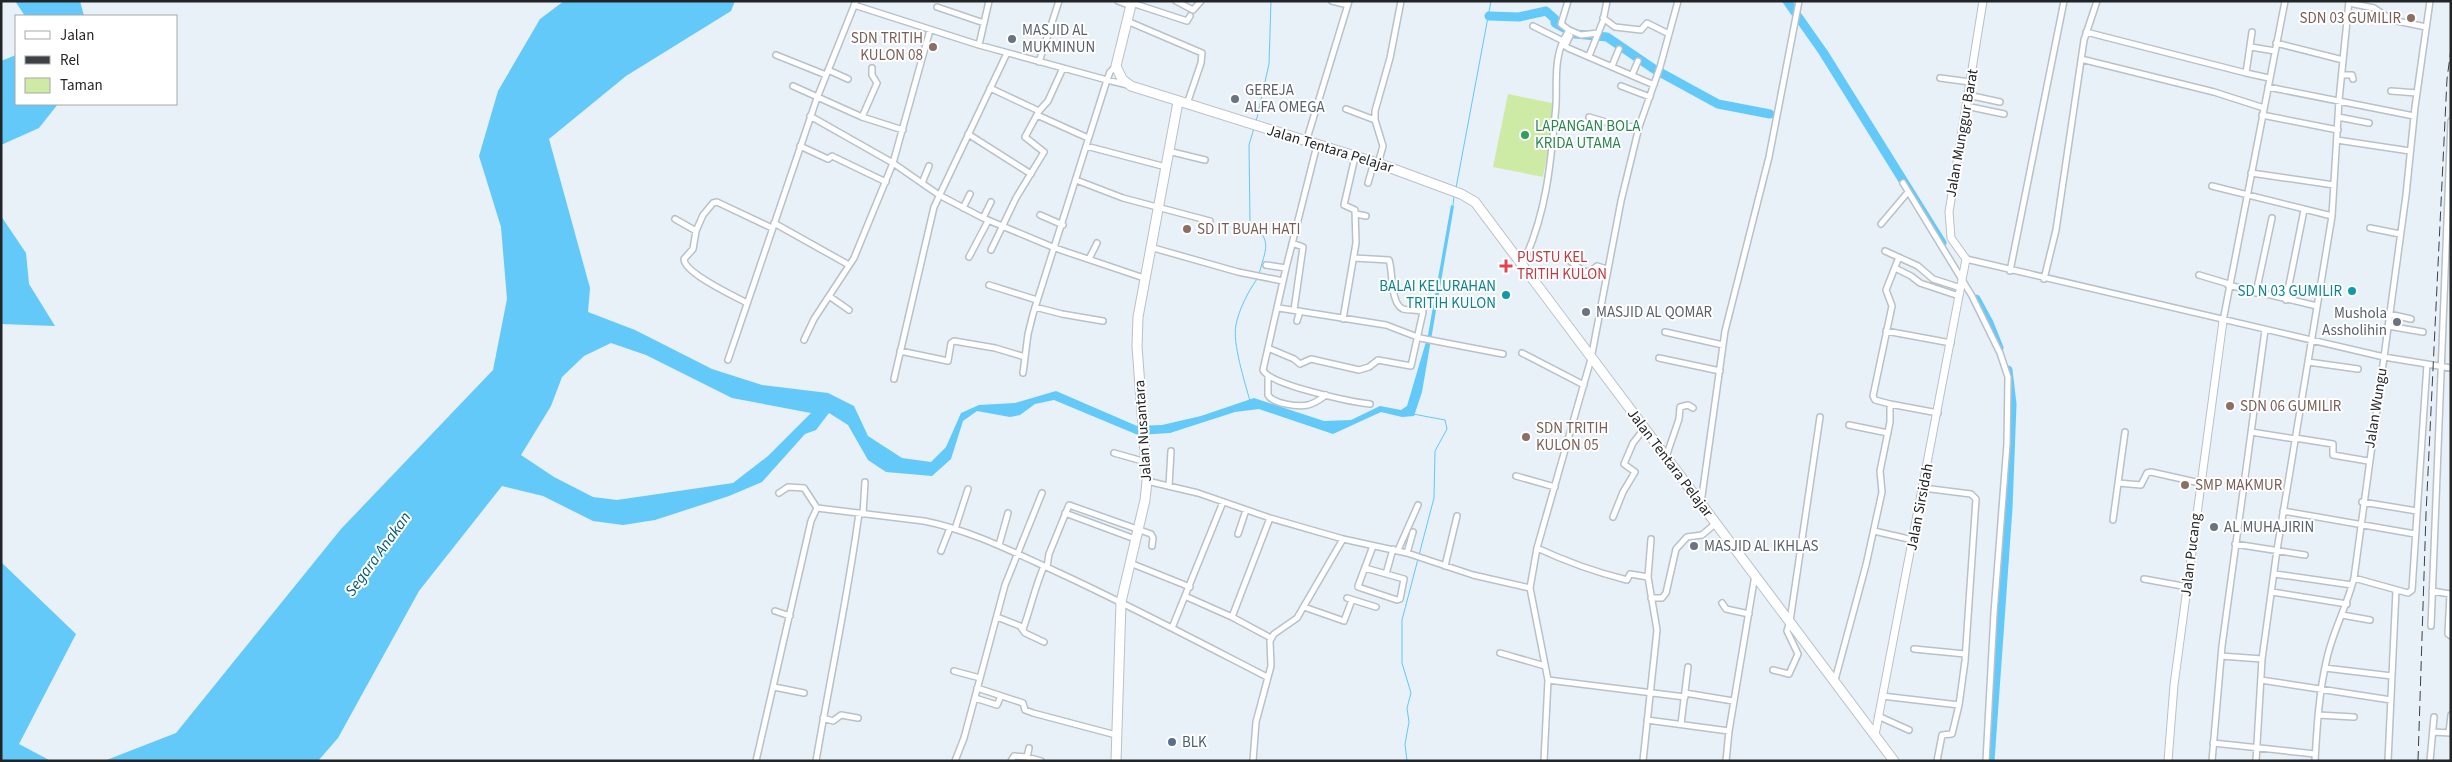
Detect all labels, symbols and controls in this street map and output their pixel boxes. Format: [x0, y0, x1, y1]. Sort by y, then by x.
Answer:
place label: SDN 03 GUMILIR [2300, 8, 2401, 29]
marker: SDN 03 GUMILIR [2405, 12, 2417, 24]
legend [15, 15, 178, 105]
place label: MASJID AL MUKMINUN [1022, 20, 1095, 58]
text: Jalan [60, 25, 94, 46]
place label: SDN TRITIH KULON 08 [851, 28, 923, 66]
marker: MASJID AL MUKMINUN [1006, 33, 1018, 45]
marker: SDN TRITIH KULON 08 [927, 41, 939, 53]
text: Rel [60, 50, 80, 71]
street label: Jalan Munggur Barat [1940, 67, 1984, 199]
text: Taman [60, 75, 103, 96]
place label: GEREJA ALFA OMEGA [1245, 80, 1325, 118]
marker: GEREJA ALFA OMEGA [1229, 93, 1241, 105]
place label: LAPANGAN BOLA KRIDA UTAMA [1535, 116, 1641, 154]
street label: Jalan Tentara Pelajar [1264, 120, 1397, 178]
marker: LAPANGAN BOLA KRIDA UTAMA [1519, 129, 1531, 141]
place label: SD IT BUAH HATI [1197, 219, 1301, 240]
marker: SD IT BUAH HATI [1181, 223, 1193, 235]
place label: PUSTU KEL TRITIH KULON [1517, 247, 1607, 285]
marker: PUSTU KEL TRITIH KULON [1499, 259, 1513, 273]
place label: BALAI KELURAHAN TRITIH KULON [1379, 276, 1496, 314]
place label: SD N 03 GUMILIR [2238, 281, 2342, 302]
marker: SD N 03 GUMILIR [2346, 285, 2358, 297]
marker: BALAI KELURAHAN TRITIH KULON [1500, 289, 1512, 301]
place label: MASJID AL QOMAR [1596, 302, 1713, 323]
place label: Mushola Assholihin [2322, 303, 2387, 341]
marker: MASJID AL QOMAR [1580, 306, 1592, 318]
marker: Mushola Assholihin [2391, 316, 2403, 328]
street label: Jalan Wungu [2359, 366, 2393, 450]
street label: Jalan Nusantara [1129, 379, 1157, 483]
place label: SDN 06 GUMILIR [2240, 396, 2342, 417]
marker: SDN 06 GUMILIR [2224, 400, 2236, 412]
street label: Jalan Tentara Pelajar [1622, 404, 1718, 522]
place label: SDN TRITIH KULON 05 [1536, 418, 1608, 456]
marker: SDN TRITIH KULON 05 [1520, 431, 1532, 443]
street label: Jalan Sirsidah [1901, 462, 1939, 552]
place label: SMP MAKMUR [2195, 475, 2283, 496]
marker: SMP MAKMUR [2179, 479, 2191, 491]
water label: Segara Anakan [340, 507, 416, 601]
street label: Jalan Pucang [2175, 512, 2207, 598]
place label: AL MUHAJIRIN [2224, 517, 2314, 538]
marker: AL MUHAJIRIN [2208, 521, 2220, 533]
place label: MASJID AL IKHLAS [1704, 536, 1819, 557]
marker: MASJID AL IKHLAS [1688, 540, 1700, 552]
place label: BLK [1182, 732, 1207, 753]
marker: BLK [1166, 736, 1178, 748]

